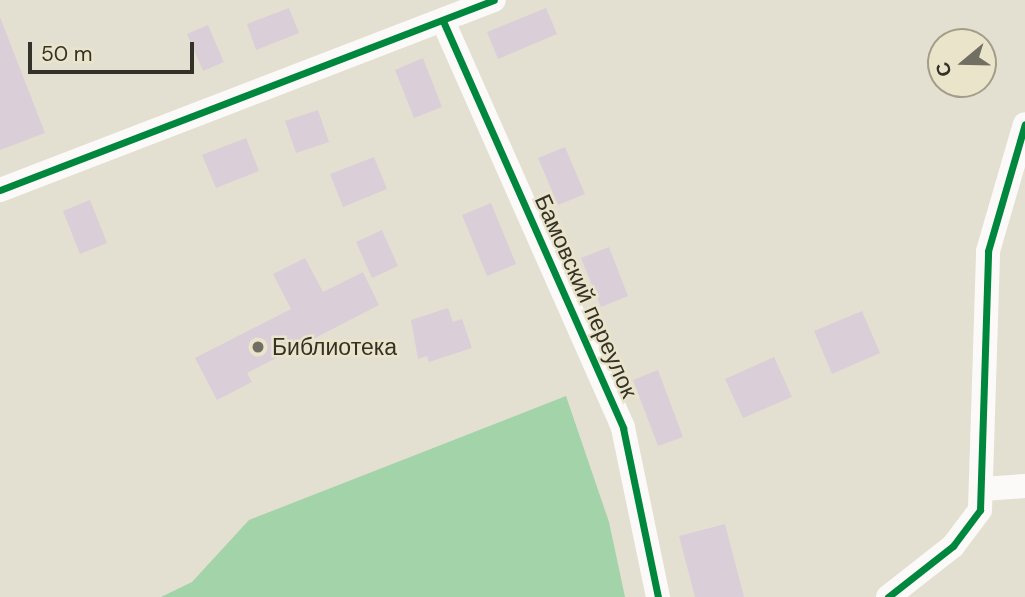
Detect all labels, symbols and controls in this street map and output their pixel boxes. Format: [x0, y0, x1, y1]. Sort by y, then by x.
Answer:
scale bar [32, 28, 198, 72]
north arrow [927, 28, 997, 98]
text: 50 m [41, 40, 92, 68]
text: С [930, 59, 958, 80]
street label: Бамовский переулок [529, 190, 643, 402]
place label: Библиотека [272, 333, 397, 361]
marker: Библиотека [250, 339, 266, 355]

